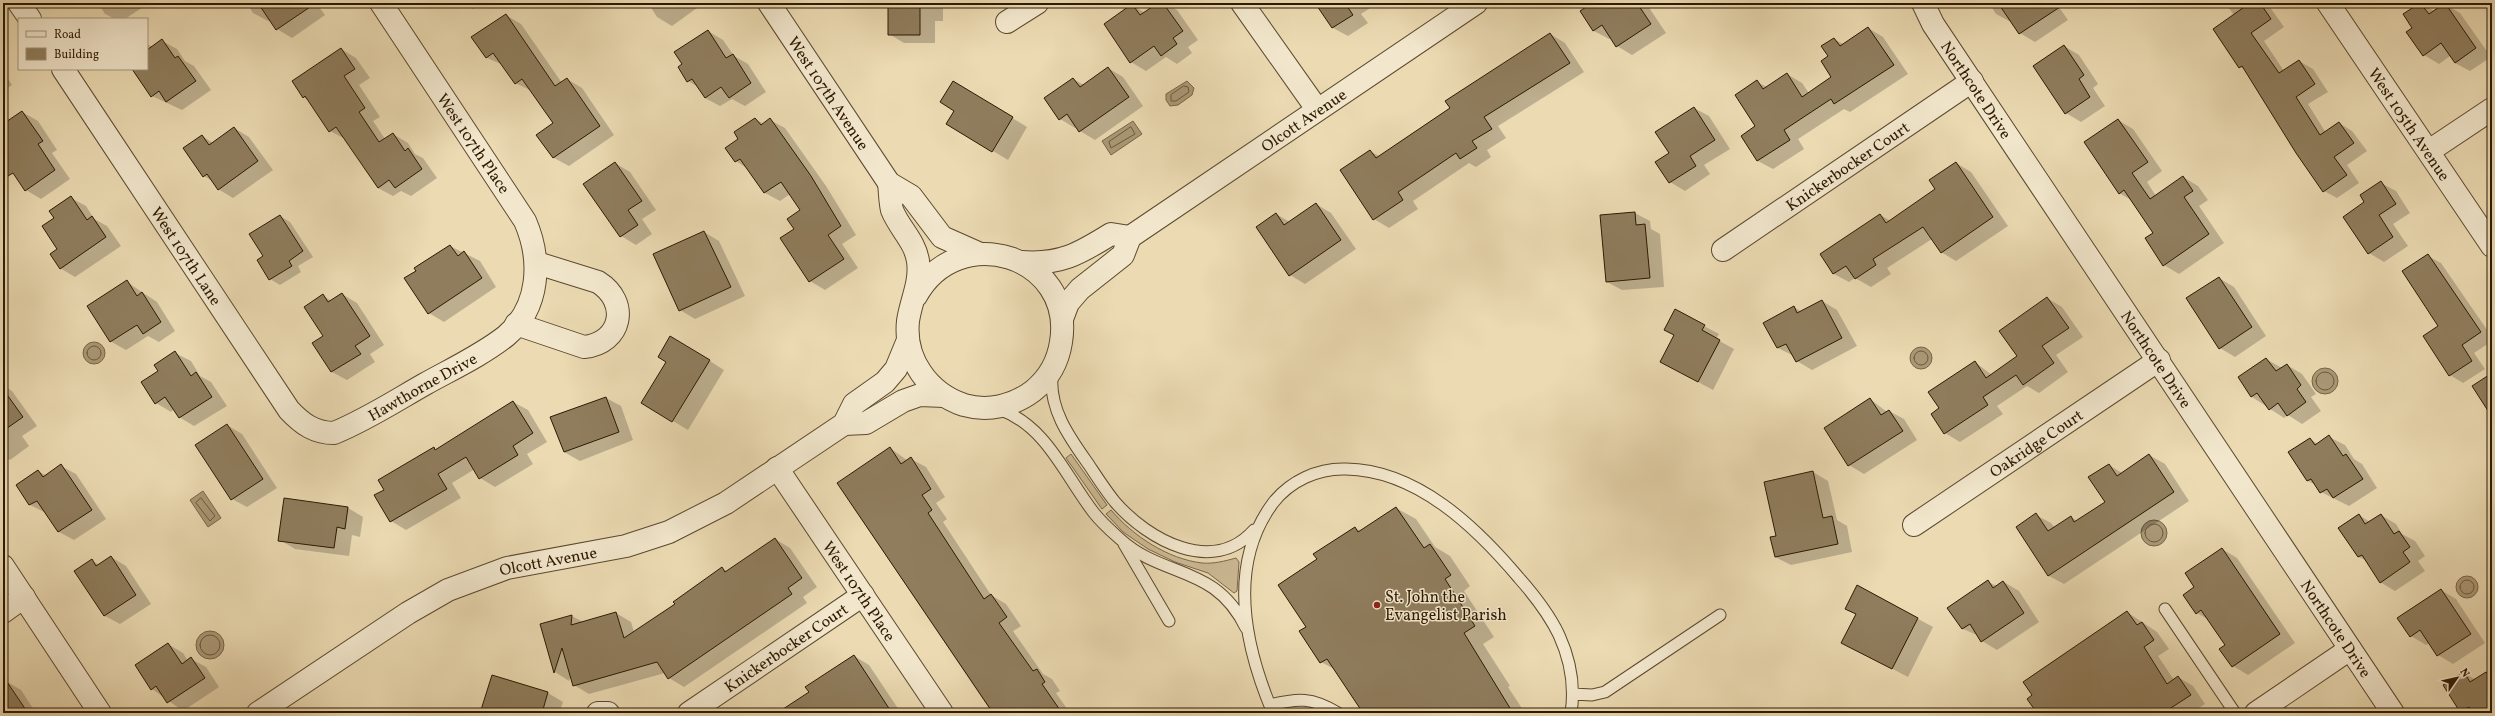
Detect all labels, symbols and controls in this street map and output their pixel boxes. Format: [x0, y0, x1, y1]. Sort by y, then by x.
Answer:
legend [18, 18, 148, 70]
text: Road [54, 27, 81, 43]
street label: West 107th Avenue [781, 33, 873, 155]
street label: Northcote Drive [1934, 37, 2016, 144]
text: Building [54, 47, 99, 63]
street label: West 105th Avenue [2362, 64, 2454, 186]
street label: Olcott Avenue [1257, 85, 1352, 158]
street label: West 107th Place [431, 90, 514, 199]
street label: Knickerbocker Court [1782, 117, 1915, 217]
street label: West 107th Lane [144, 203, 226, 310]
street label: Northcote Drive [2114, 307, 2196, 413]
street label: Hawthorne Drive [365, 349, 482, 428]
street label: Oakridge Court [1986, 405, 2088, 484]
street label: West 107th Place [816, 537, 900, 646]
street label: Olcott Avenue [497, 543, 599, 583]
street label: Northcote Drive [2294, 576, 2375, 683]
place label: St. John the Evangelist Parish [1385, 587, 1507, 627]
street label: Knickerbocker Court [721, 599, 854, 699]
marker: St. John the Evangelist Parish [1372, 600, 1382, 610]
north arrow [2437, 658, 2477, 698]
text: N [2456, 666, 2473, 681]

